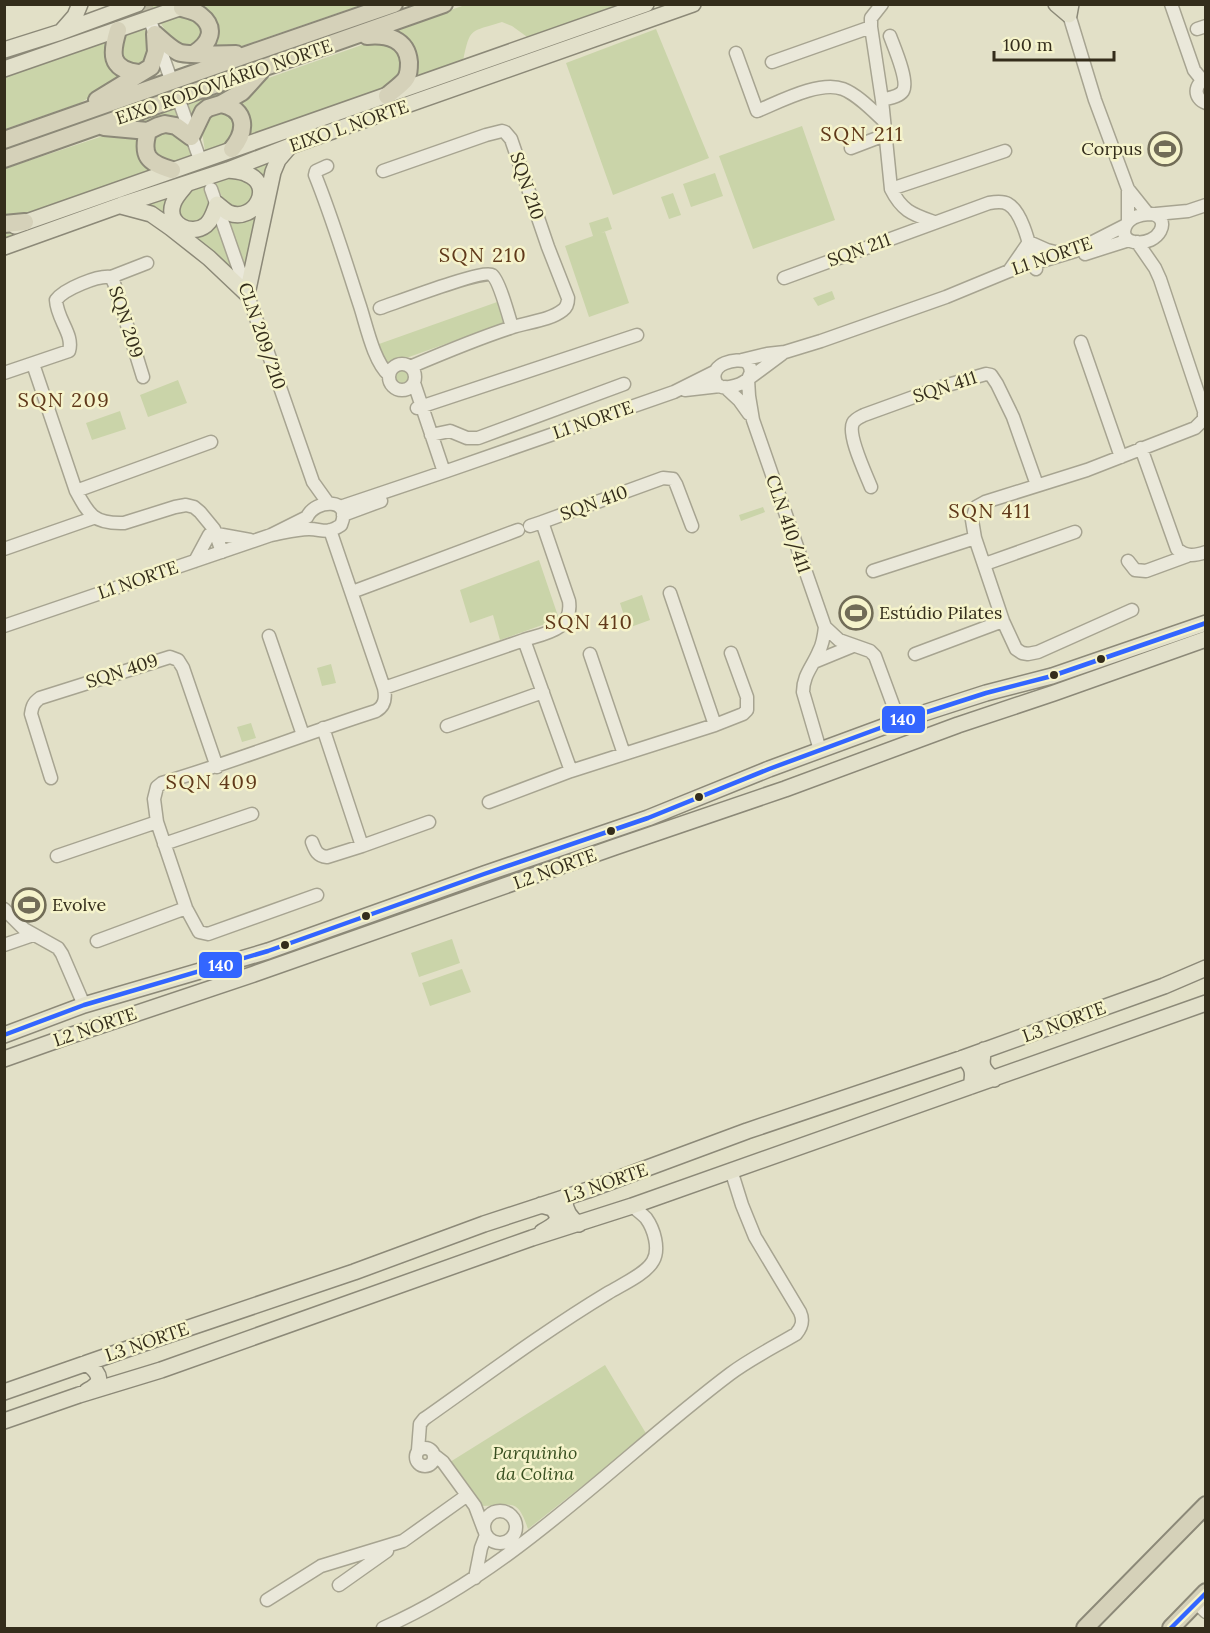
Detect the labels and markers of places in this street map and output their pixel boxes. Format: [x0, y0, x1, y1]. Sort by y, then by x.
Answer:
sports icon: Corpus [1147, 131, 1183, 167]
place label: Corpus [1081, 137, 1142, 160]
sports icon: Estúdio Pilates [838, 595, 874, 631]
place label: Estúdio Pilates [879, 601, 1002, 624]
unlabelled marker [1095, 653, 1107, 665]
unlabelled marker [1048, 669, 1060, 681]
unlabelled marker [693, 791, 705, 803]
unlabelled marker [605, 825, 617, 837]
sports icon: Evolve [11, 887, 47, 923]
place label: Evolve [52, 893, 106, 916]
unlabelled marker [360, 910, 372, 922]
unlabelled marker [279, 939, 291, 951]

